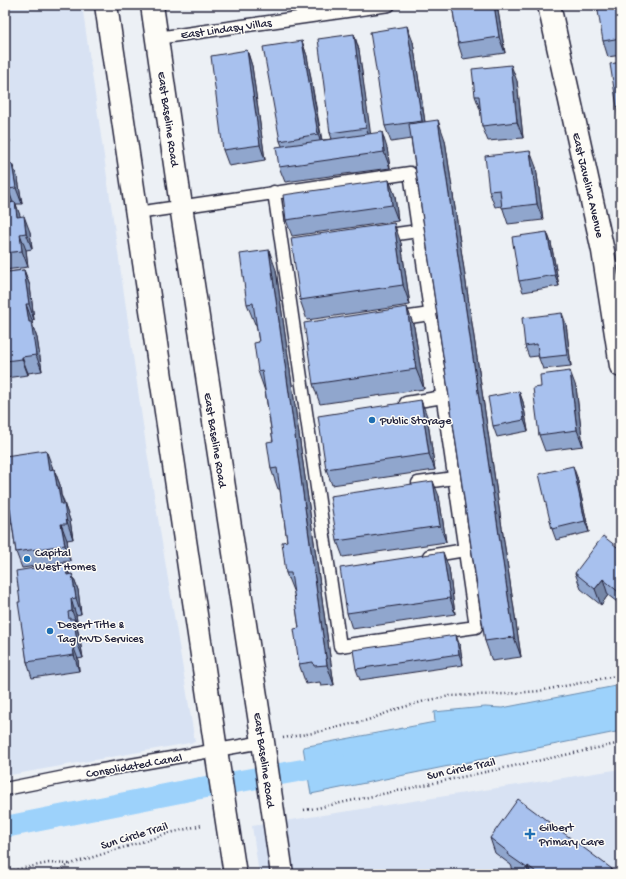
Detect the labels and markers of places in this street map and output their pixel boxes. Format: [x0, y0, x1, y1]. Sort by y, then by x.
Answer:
marker: Public Storage [367, 415, 377, 425]
place label: Public Storage [379, 415, 452, 429]
place label: Capital West Homes [35, 547, 96, 575]
marker: Capital West Homes [22, 554, 32, 564]
place label: Desert Title & Tag MVD Services [57, 619, 144, 647]
marker: Desert Title & Tag MVD Services [45, 626, 55, 636]
place label: Gilbert Primary Care [538, 822, 605, 850]
marker: Gilbert Primary Care [524, 828, 536, 840]

